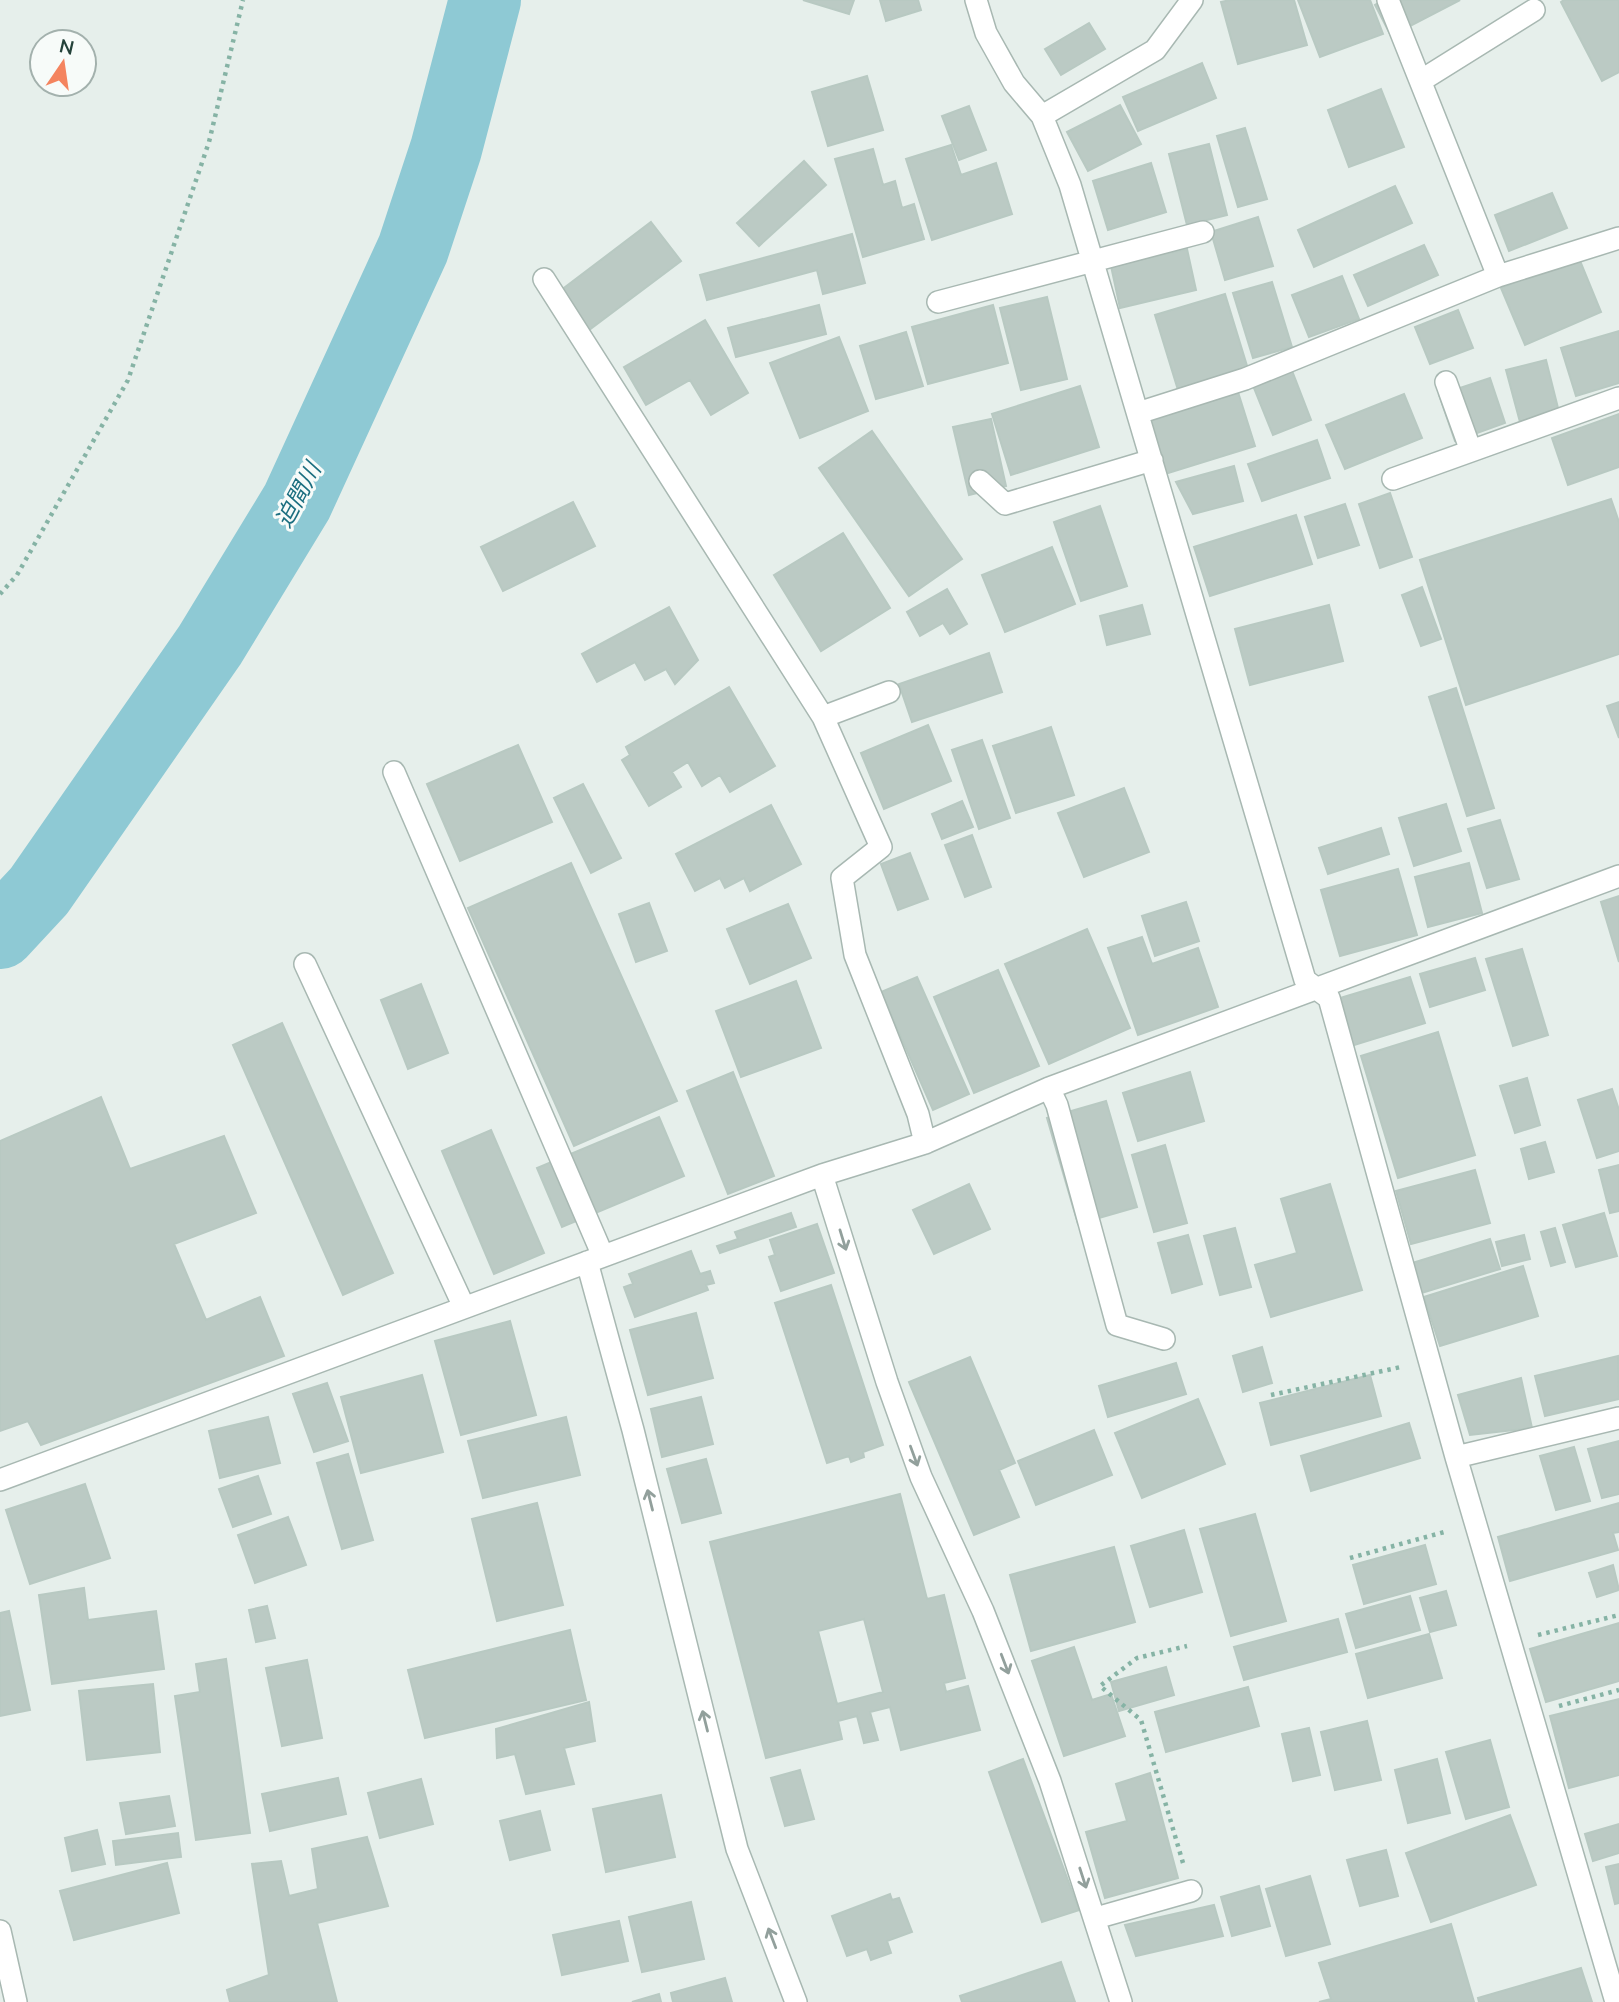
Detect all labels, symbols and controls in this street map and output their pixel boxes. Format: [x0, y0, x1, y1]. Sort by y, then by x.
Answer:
north arrow [28, 28, 98, 98]
text: N [57, 33, 77, 60]
water label: 迫間川 [269, 455, 328, 532]
one-way arrow [837, 1229, 850, 1251]
one-way arrow [908, 1445, 921, 1467]
one-way arrow [643, 1490, 656, 1512]
one-way arrow [999, 1653, 1012, 1675]
one-way arrow [698, 1710, 711, 1733]
one-way arrow [1077, 1867, 1090, 1889]
one-way arrow [764, 1928, 777, 1950]

